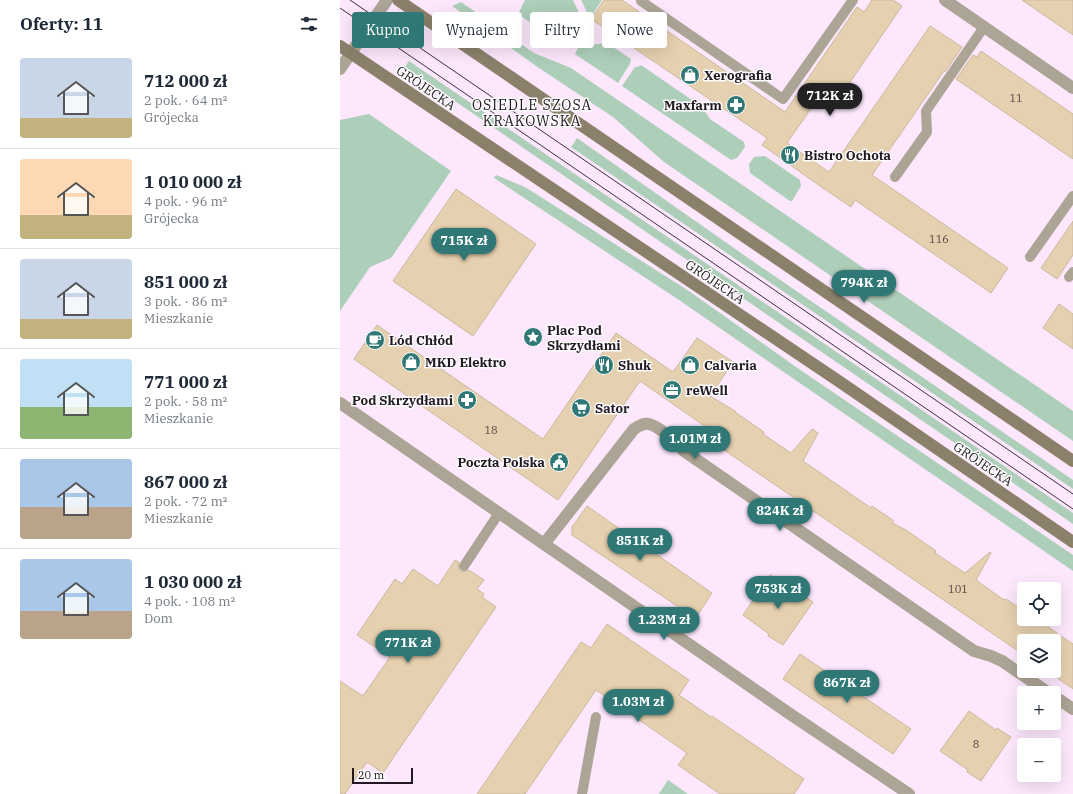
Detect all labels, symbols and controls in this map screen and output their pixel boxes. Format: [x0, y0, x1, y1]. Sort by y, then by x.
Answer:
chip: Kupno [352, 12, 424, 48]
chip: Wynajem [432, 12, 522, 48]
chip: Filtry [530, 12, 594, 48]
chip: Nowe [602, 12, 667, 48]
text: Oferty: 11 [20, 13, 103, 35]
icon: filters [298, 13, 320, 35]
street label: GRÓJECKA [393, 62, 459, 114]
shop icon: Xerografia [679, 64, 701, 86]
place label: Xerografia [704, 67, 772, 84]
text: 712 000 zł [144, 70, 228, 92]
icon: home [52, 74, 100, 122]
pin: 712K zł [793, 83, 867, 117]
text: 712K zł [806, 87, 854, 104]
house number: 11 [1009, 91, 1023, 105]
text: 2 pok. · 64 m² [144, 92, 227, 109]
pharmacy icon: Maxfarm [725, 94, 747, 116]
district label: OSIEDLE SZOSA KRAKOWSKA [472, 96, 592, 130]
place label: Maxfarm [664, 97, 722, 114]
text: Grójecka [144, 109, 199, 126]
restaurant icon: Bistro Ochota [779, 144, 801, 166]
place label: Bistro Ochota [804, 147, 892, 164]
text: 1 010 000 zł [144, 171, 242, 193]
icon: home [52, 175, 100, 223]
text: 4 pok. · 96 m² [144, 193, 227, 210]
text: Grójecka [144, 210, 199, 227]
pin: 715K zł [427, 228, 501, 262]
text: 715K zł [440, 232, 488, 249]
house number: 116 [929, 232, 949, 246]
street label: GRÓJECKA [682, 256, 748, 308]
pin: 794K zł [827, 270, 901, 304]
text: 851 000 zł [144, 271, 228, 293]
text: 794K zł [840, 274, 888, 291]
icon: home [52, 275, 100, 323]
text: 3 pok. · 86 m² [144, 293, 227, 310]
text: Mieszkanie [144, 310, 213, 327]
place label: Plac Pod Skrzydłami [547, 322, 621, 354]
place icon: Plac Pod Skrzydłami [522, 326, 544, 348]
cafe icon: Lód Chłód [364, 329, 386, 351]
place label: Lód Chłód [389, 332, 453, 349]
shop icon: MKD Elektro [400, 351, 422, 373]
place label: MKD Elektro [425, 354, 507, 371]
restaurant icon: Shuk [593, 354, 615, 376]
shop icon: Calvaria [679, 354, 701, 376]
place label: Shuk [618, 357, 652, 374]
place label: Calvaria [704, 357, 757, 374]
text: 771 000 zł [144, 371, 228, 393]
icon: home [52, 375, 100, 423]
office icon: reWell [661, 379, 683, 401]
place label: reWell [686, 382, 728, 399]
pharmacy icon: Pod Skrzydłami [456, 389, 478, 411]
place label: Pod Skrzydłami [352, 392, 454, 409]
text: 2 pok. · 58 m² [144, 393, 227, 410]
supermarket icon: Sator [570, 397, 592, 419]
place label: Sator [595, 400, 630, 417]
text: Mieszkanie [144, 410, 213, 427]
house number: 18 [484, 423, 498, 437]
pin: 1.01M zł [654, 426, 736, 460]
text: 1.01M zł [669, 430, 721, 447]
street label: GRÓJECKA [950, 438, 1016, 490]
public building icon: Poczta Polska [548, 451, 570, 473]
place label: Poczta Polska [457, 454, 546, 471]
text: 867 000 zł [144, 471, 228, 493]
icon: home [52, 475, 100, 523]
text: 2 pok. · 72 m² [144, 493, 227, 510]
pin: 824K zł [743, 498, 817, 532]
text: 824K zł [756, 502, 804, 519]
text: Mieszkanie [144, 510, 213, 527]
pin: 851K zł [603, 528, 677, 562]
text: 851K zł [616, 532, 664, 549]
text: 1 030 000 zł [144, 571, 242, 593]
icon: home [52, 575, 100, 623]
pin: 753K zł [741, 576, 815, 610]
text: 753K zł [754, 580, 802, 597]
house number: 101 [948, 582, 968, 596]
map controls [1017, 582, 1061, 782]
button: locate [1017, 582, 1061, 626]
text: 4 pok. · 108 m² [144, 593, 235, 610]
pin: 1.23M zł [623, 607, 705, 641]
text: Dom [144, 610, 173, 627]
text: 1.23M zł [638, 611, 690, 628]
pin: 771K zł [371, 630, 445, 664]
text: 771K zł [384, 634, 432, 651]
button: layers [1017, 634, 1061, 678]
pin: 867K zł [810, 670, 884, 704]
text: 867K zł [823, 674, 871, 691]
button: + [1017, 686, 1061, 730]
pin: 1.03M zł [597, 689, 679, 723]
text: 1.03M zł [612, 693, 664, 710]
house number: 8 [973, 737, 979, 751]
button: − [1017, 738, 1061, 782]
scale bar [352, 766, 413, 785]
text: 20 m [358, 768, 384, 782]

